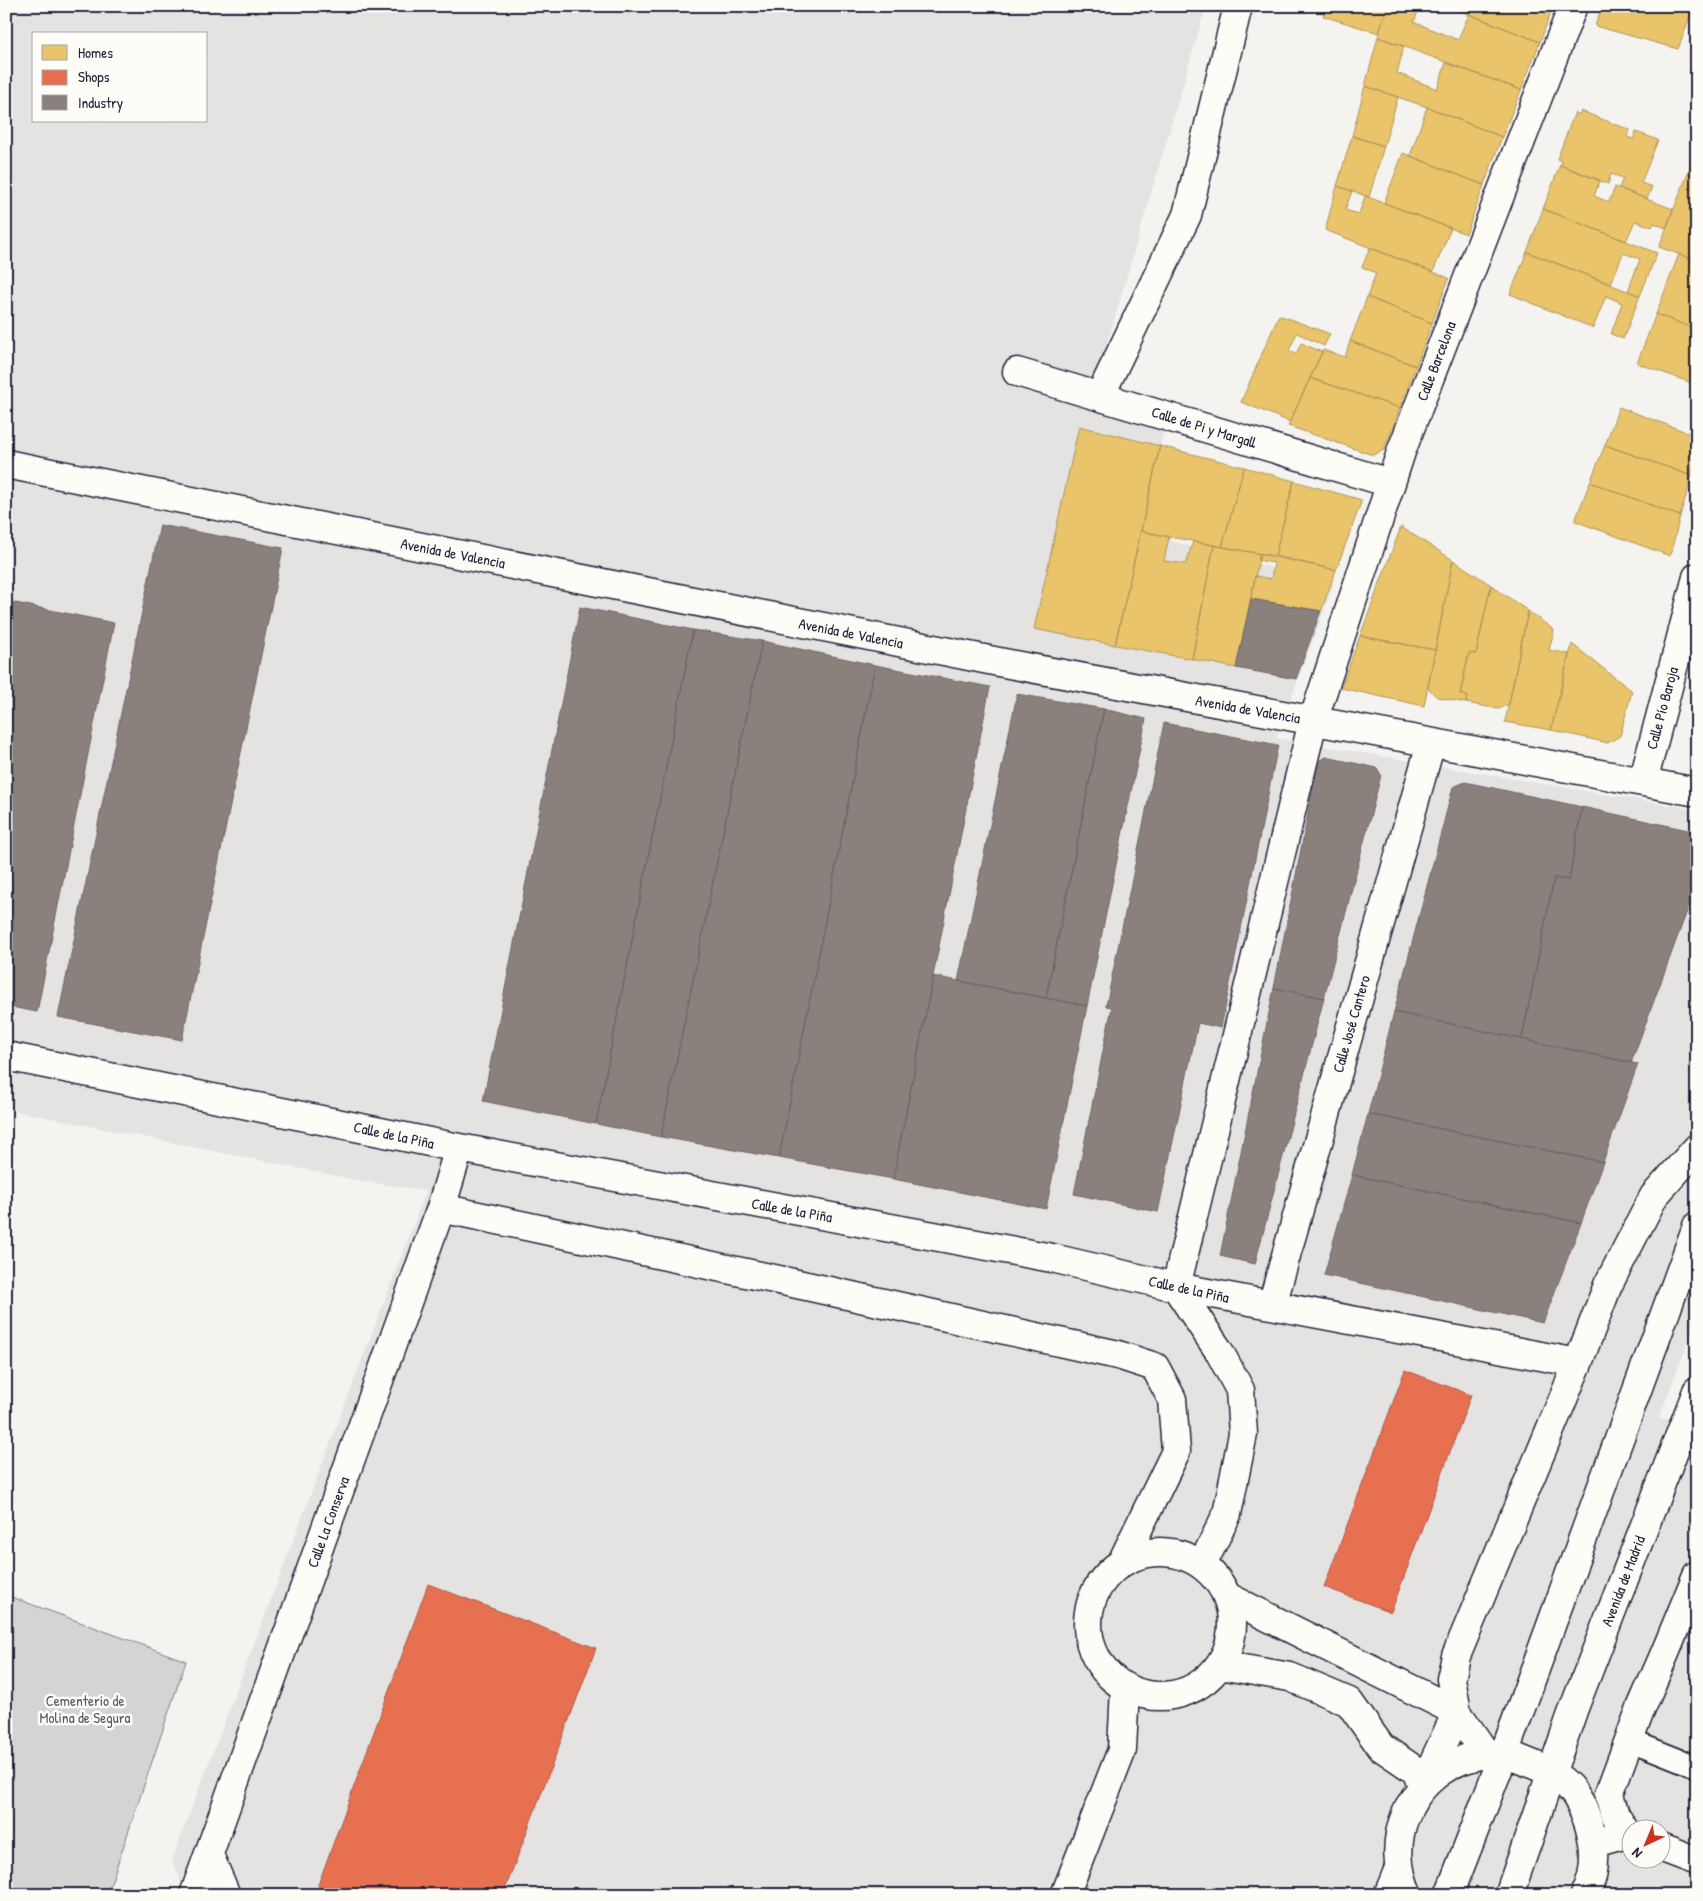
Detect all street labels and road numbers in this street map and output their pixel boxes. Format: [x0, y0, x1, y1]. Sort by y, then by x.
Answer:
street label: Calle Barcelona [1411, 318, 1461, 404]
street label: Calle de Pi y Margall [1149, 401, 1260, 453]
street label: Avenida de Valencia [399, 533, 507, 573]
street label: Avenida de Valencia [797, 613, 905, 653]
street label: Calle Pío Baroja [1641, 664, 1683, 752]
street label: Avenida de Valencia [1194, 689, 1302, 729]
street label: Calle José Cantero [1327, 973, 1375, 1075]
street label: Calle de la Piña [352, 1116, 436, 1154]
street label: Calle de la Piña [750, 1193, 834, 1227]
street label: Calle de la Piña [1147, 1270, 1231, 1308]
street label: Calle La Conserva [302, 1474, 354, 1570]
street label: Avenida de Madrid [1596, 1533, 1650, 1629]

